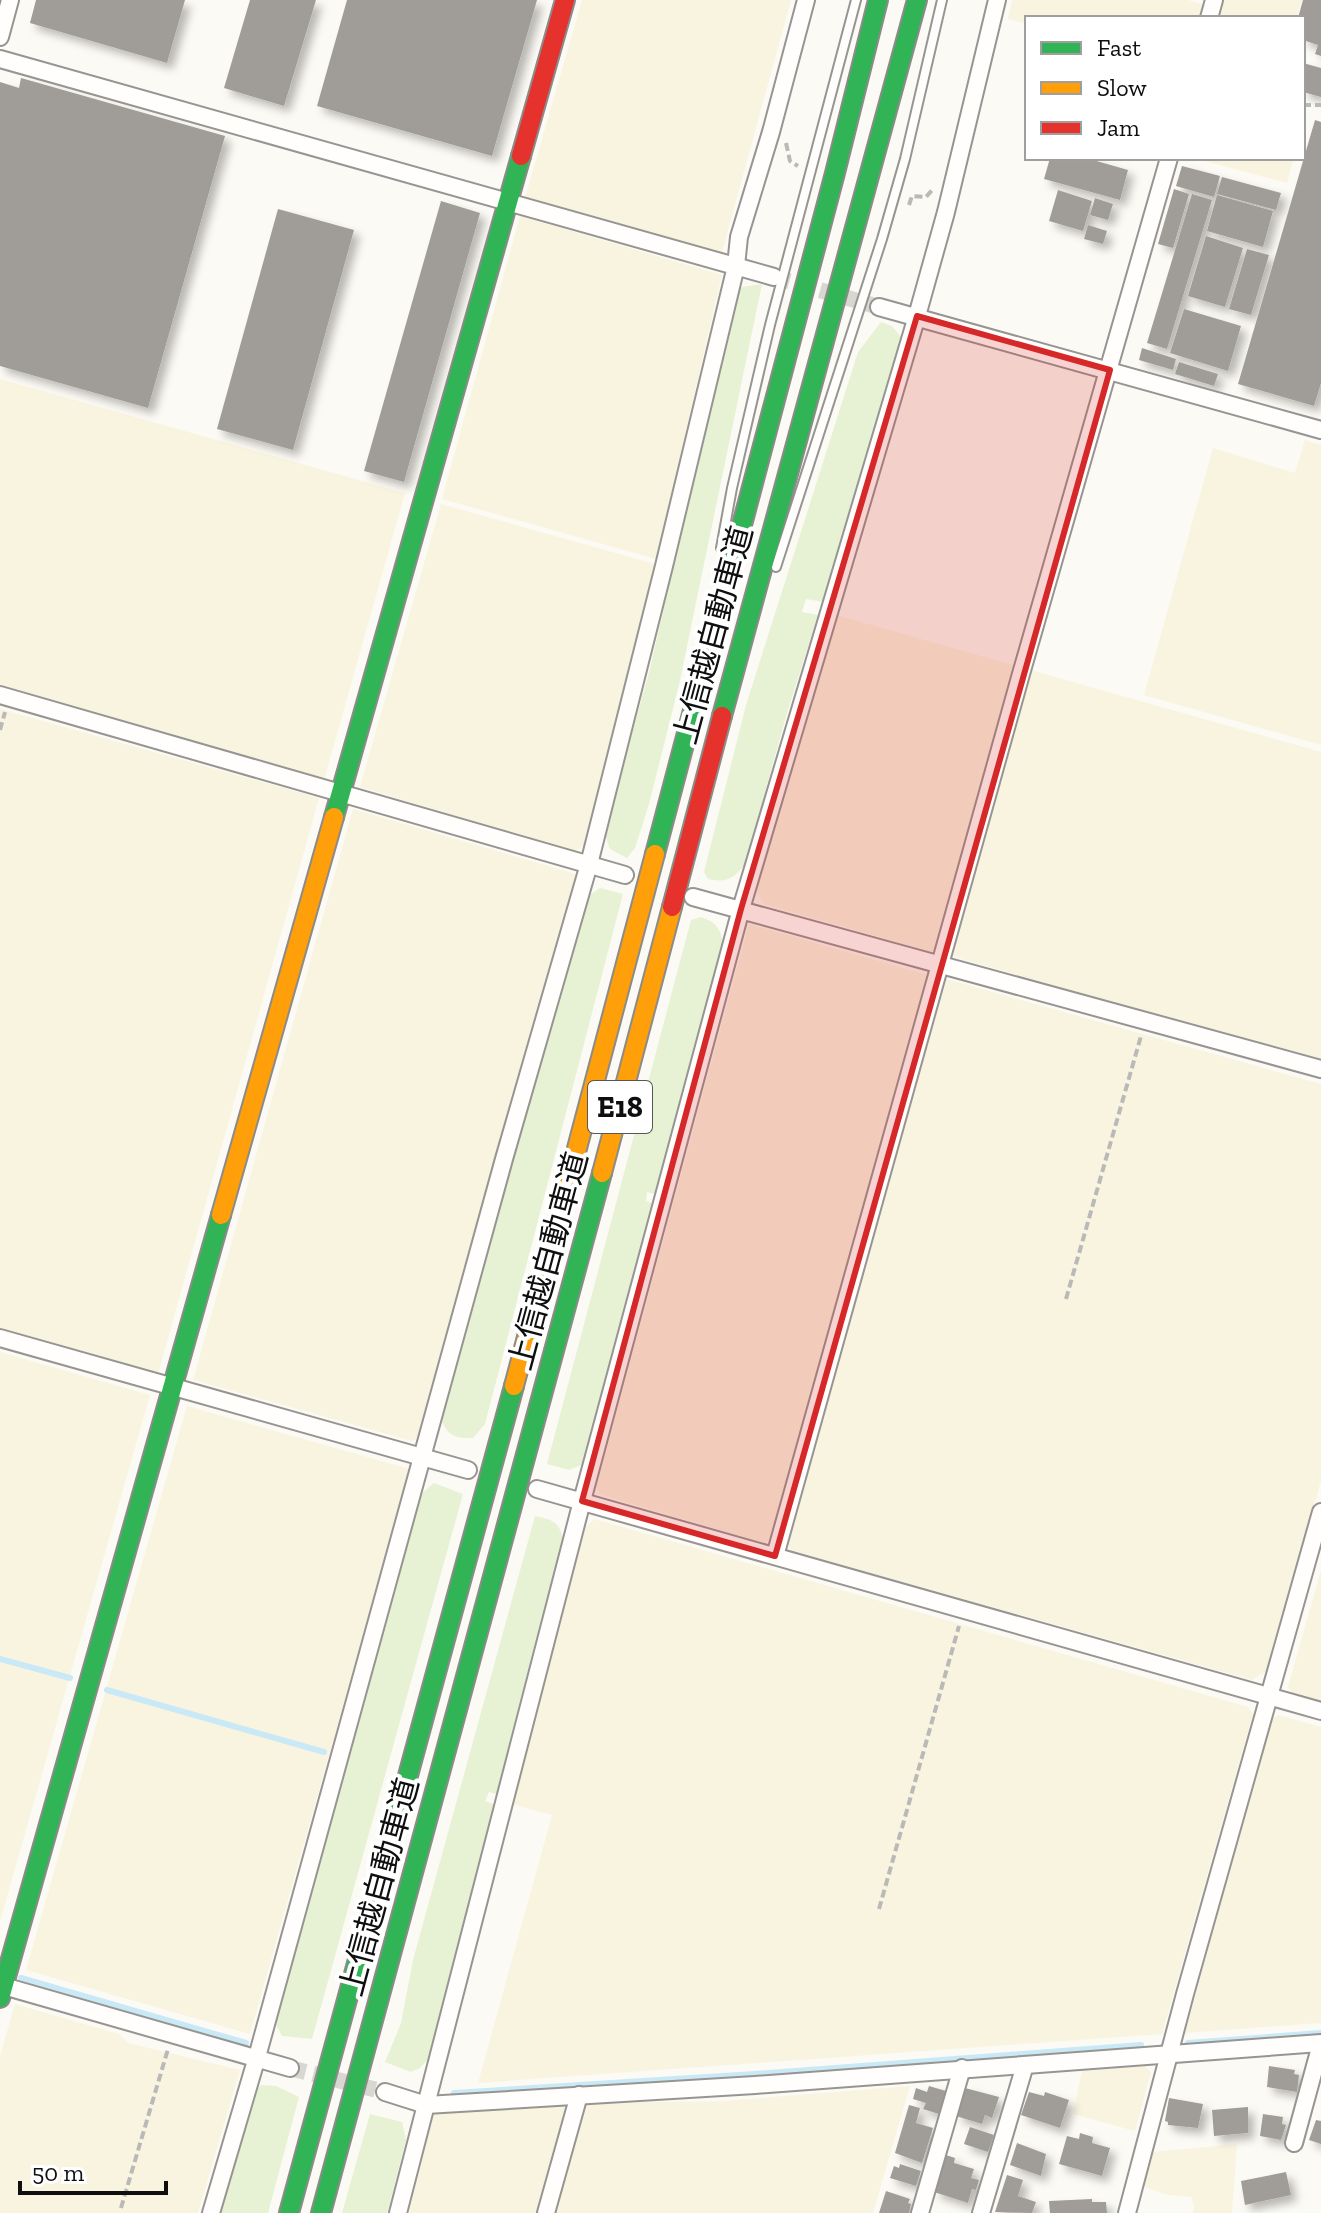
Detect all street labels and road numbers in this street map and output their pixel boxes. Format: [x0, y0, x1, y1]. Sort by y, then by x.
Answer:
street label: 上信越自動車道 [666, 522, 760, 748]
road number: E18 [588, 1081, 652, 1133]
street label: 上信越自動車道 [501, 1148, 595, 1374]
street label: 上信越自動車道 [332, 1774, 426, 2000]

